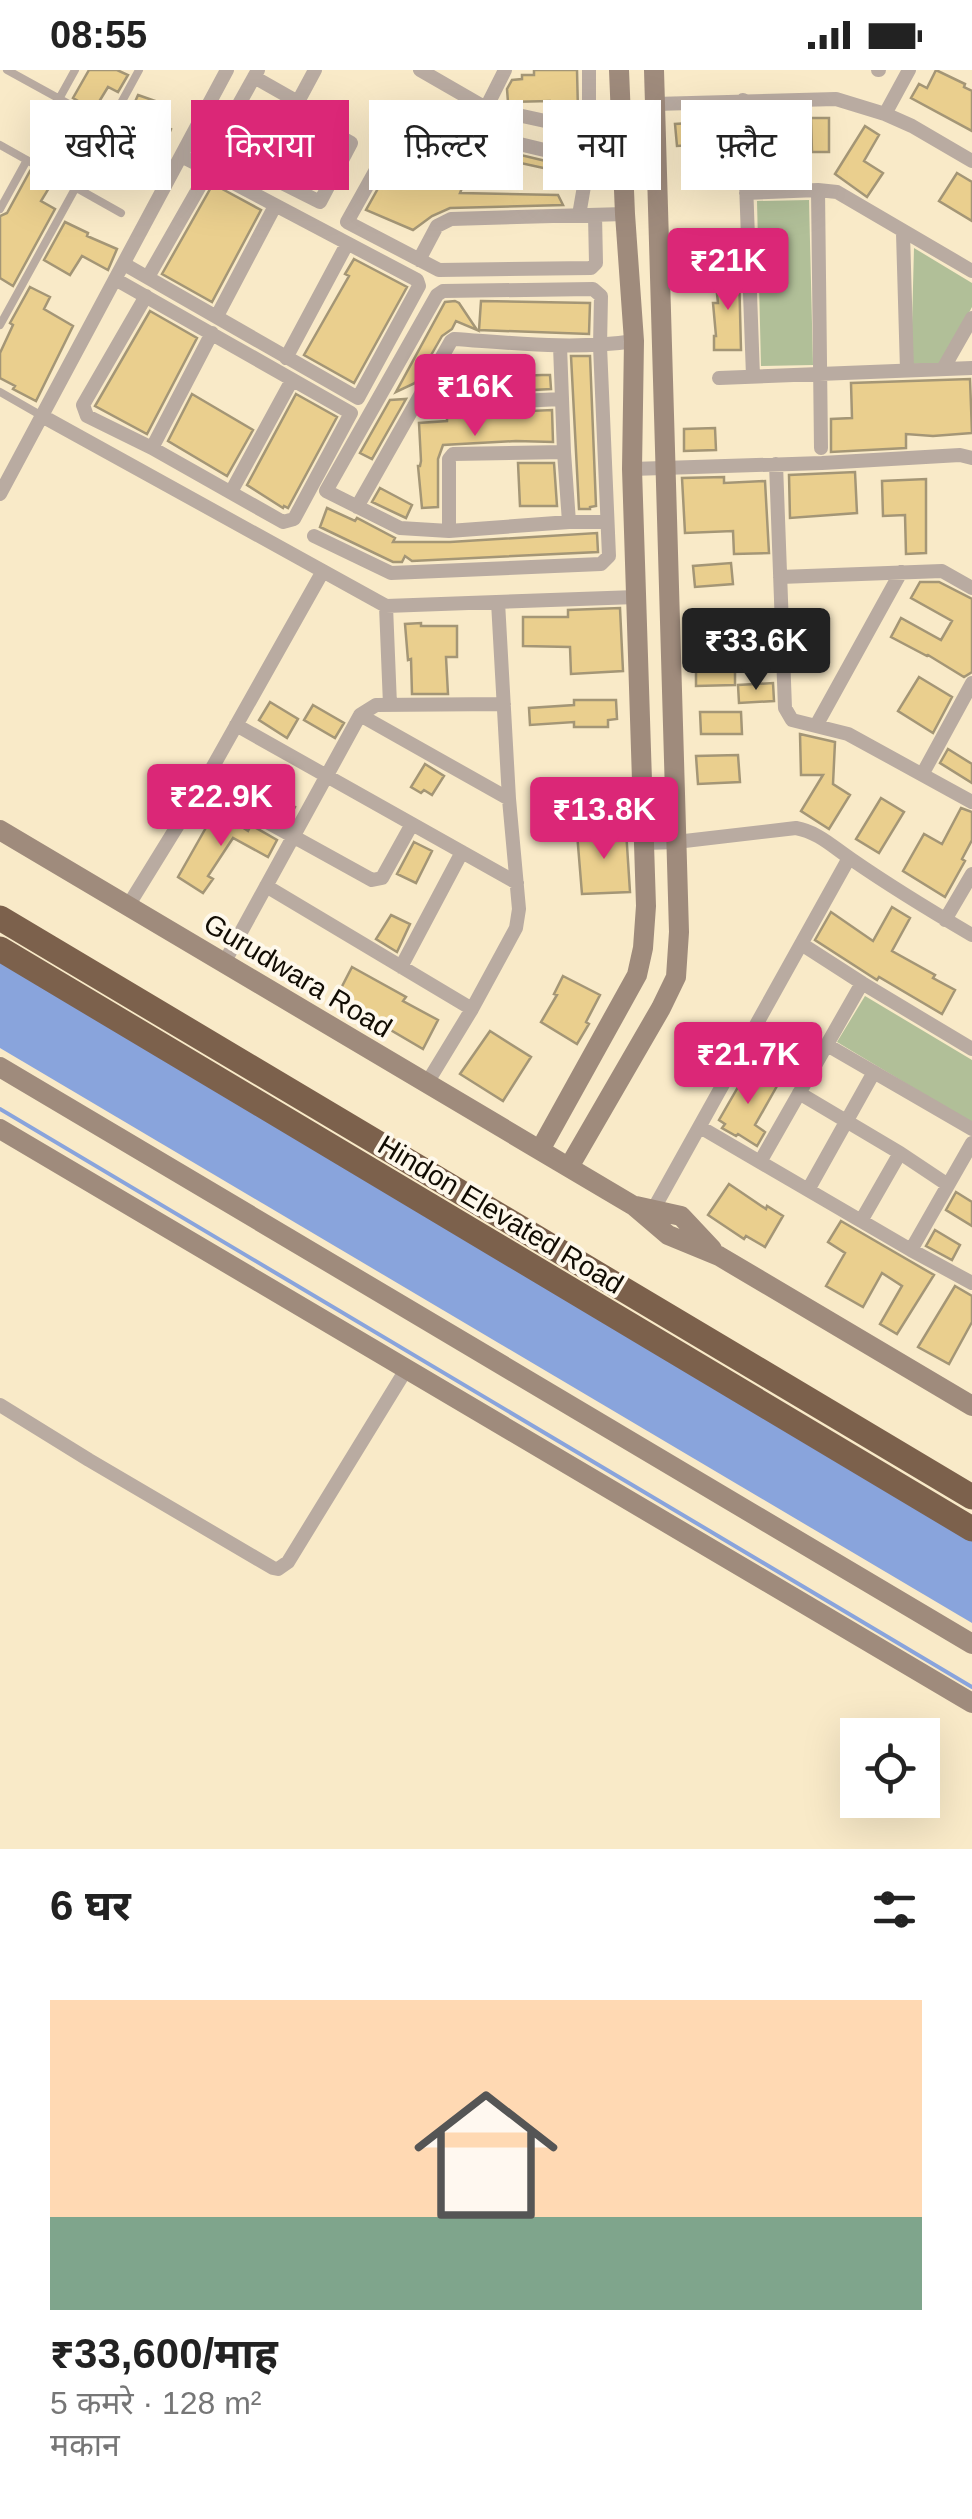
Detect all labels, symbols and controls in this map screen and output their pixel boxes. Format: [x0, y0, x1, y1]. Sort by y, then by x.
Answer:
text: 08:55 [50, 14, 147, 56]
chip: खरीदें [30, 100, 171, 190]
chip: किराया [191, 100, 349, 190]
chip: फ़िल्टर [369, 100, 523, 190]
chip: नया [543, 100, 661, 190]
chip: फ़्लैट [681, 100, 812, 190]
pin: ₹21K [669, 228, 787, 313]
text: ₹21K [689, 242, 767, 278]
pin: ₹16K [416, 354, 534, 439]
text: ₹16K [436, 368, 514, 404]
pin: ₹33.6K [675, 608, 837, 693]
text: ₹33.6K [704, 622, 808, 658]
pin: ₹22.9K [140, 764, 302, 849]
pin: ₹13.8K [523, 777, 685, 862]
text: ₹22.9K [169, 778, 273, 814]
text: ₹13.8K [552, 791, 656, 827]
street label: Gurudwara Road [198, 907, 397, 1044]
pin: ₹21.7K [667, 1022, 829, 1107]
text: ₹21.7K [696, 1036, 800, 1072]
street label: Hindon Elevated Road [373, 1129, 629, 1300]
map controls [840, 1718, 940, 1818]
button: locate [840, 1718, 940, 1818]
text: 6 घर [50, 1882, 131, 1929]
icon: filters [867, 1882, 922, 1937]
icon: home [396, 2065, 576, 2245]
text: ₹33,600/माह [50, 2330, 278, 2377]
text: 5 कमरे · 128 m² [50, 2385, 262, 2421]
text: मकान [50, 2427, 120, 2463]

